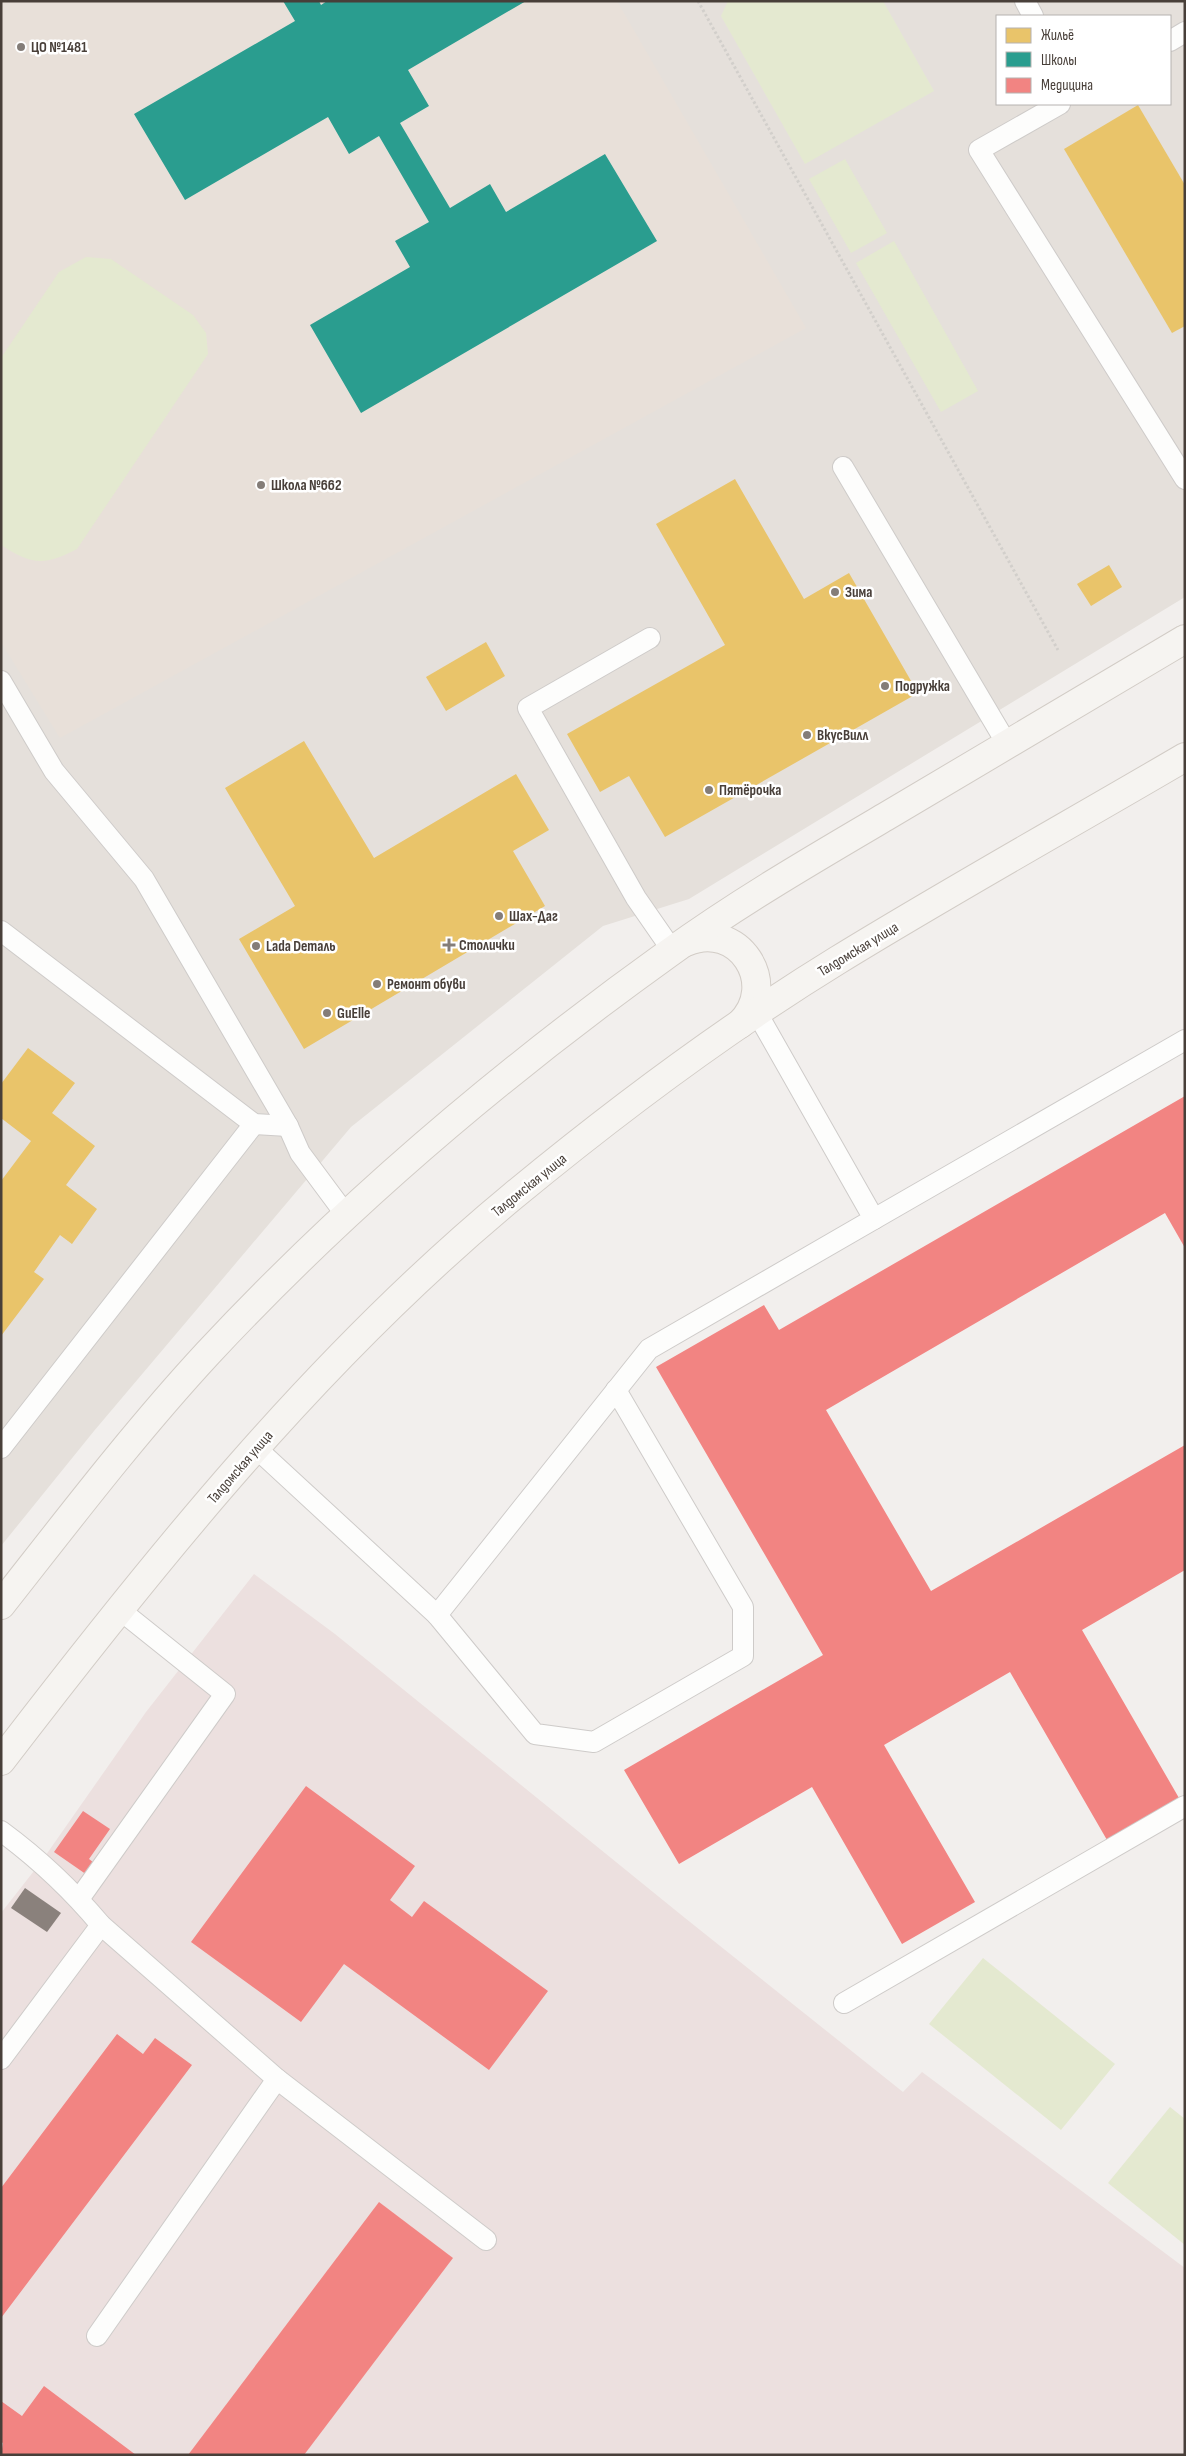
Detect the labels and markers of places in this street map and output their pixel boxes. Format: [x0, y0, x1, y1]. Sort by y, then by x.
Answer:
place label: ЦО №1481 [31, 38, 87, 57]
marker: ЦО №1481 [15, 41, 27, 53]
place label: Школа №662 [271, 476, 342, 495]
marker: Школа №662 [255, 479, 267, 491]
place label: Зима [845, 583, 872, 602]
marker: Зима [829, 586, 841, 598]
place label: Подружка [895, 677, 950, 696]
marker: Подружка [879, 680, 891, 692]
place label: ВкусВилл [817, 726, 869, 745]
marker: ВкусВилл [801, 729, 813, 741]
place label: Пятёрочка [719, 781, 781, 800]
marker: Пятёрочка [703, 784, 715, 796]
place label: Шах-Даг [509, 907, 558, 926]
marker: Шах-Даг [493, 910, 505, 922]
place label: Столички [459, 936, 515, 955]
place label: Lada Dеталь [266, 937, 336, 956]
marker: Столички [443, 939, 455, 951]
marker: Lada Dеталь [250, 940, 262, 952]
place label: Ремонт обуви [387, 975, 465, 994]
marker: Ремонт обуви [371, 978, 383, 990]
place label: GuElle [337, 1004, 370, 1023]
marker: GuElle [321, 1007, 333, 1019]

